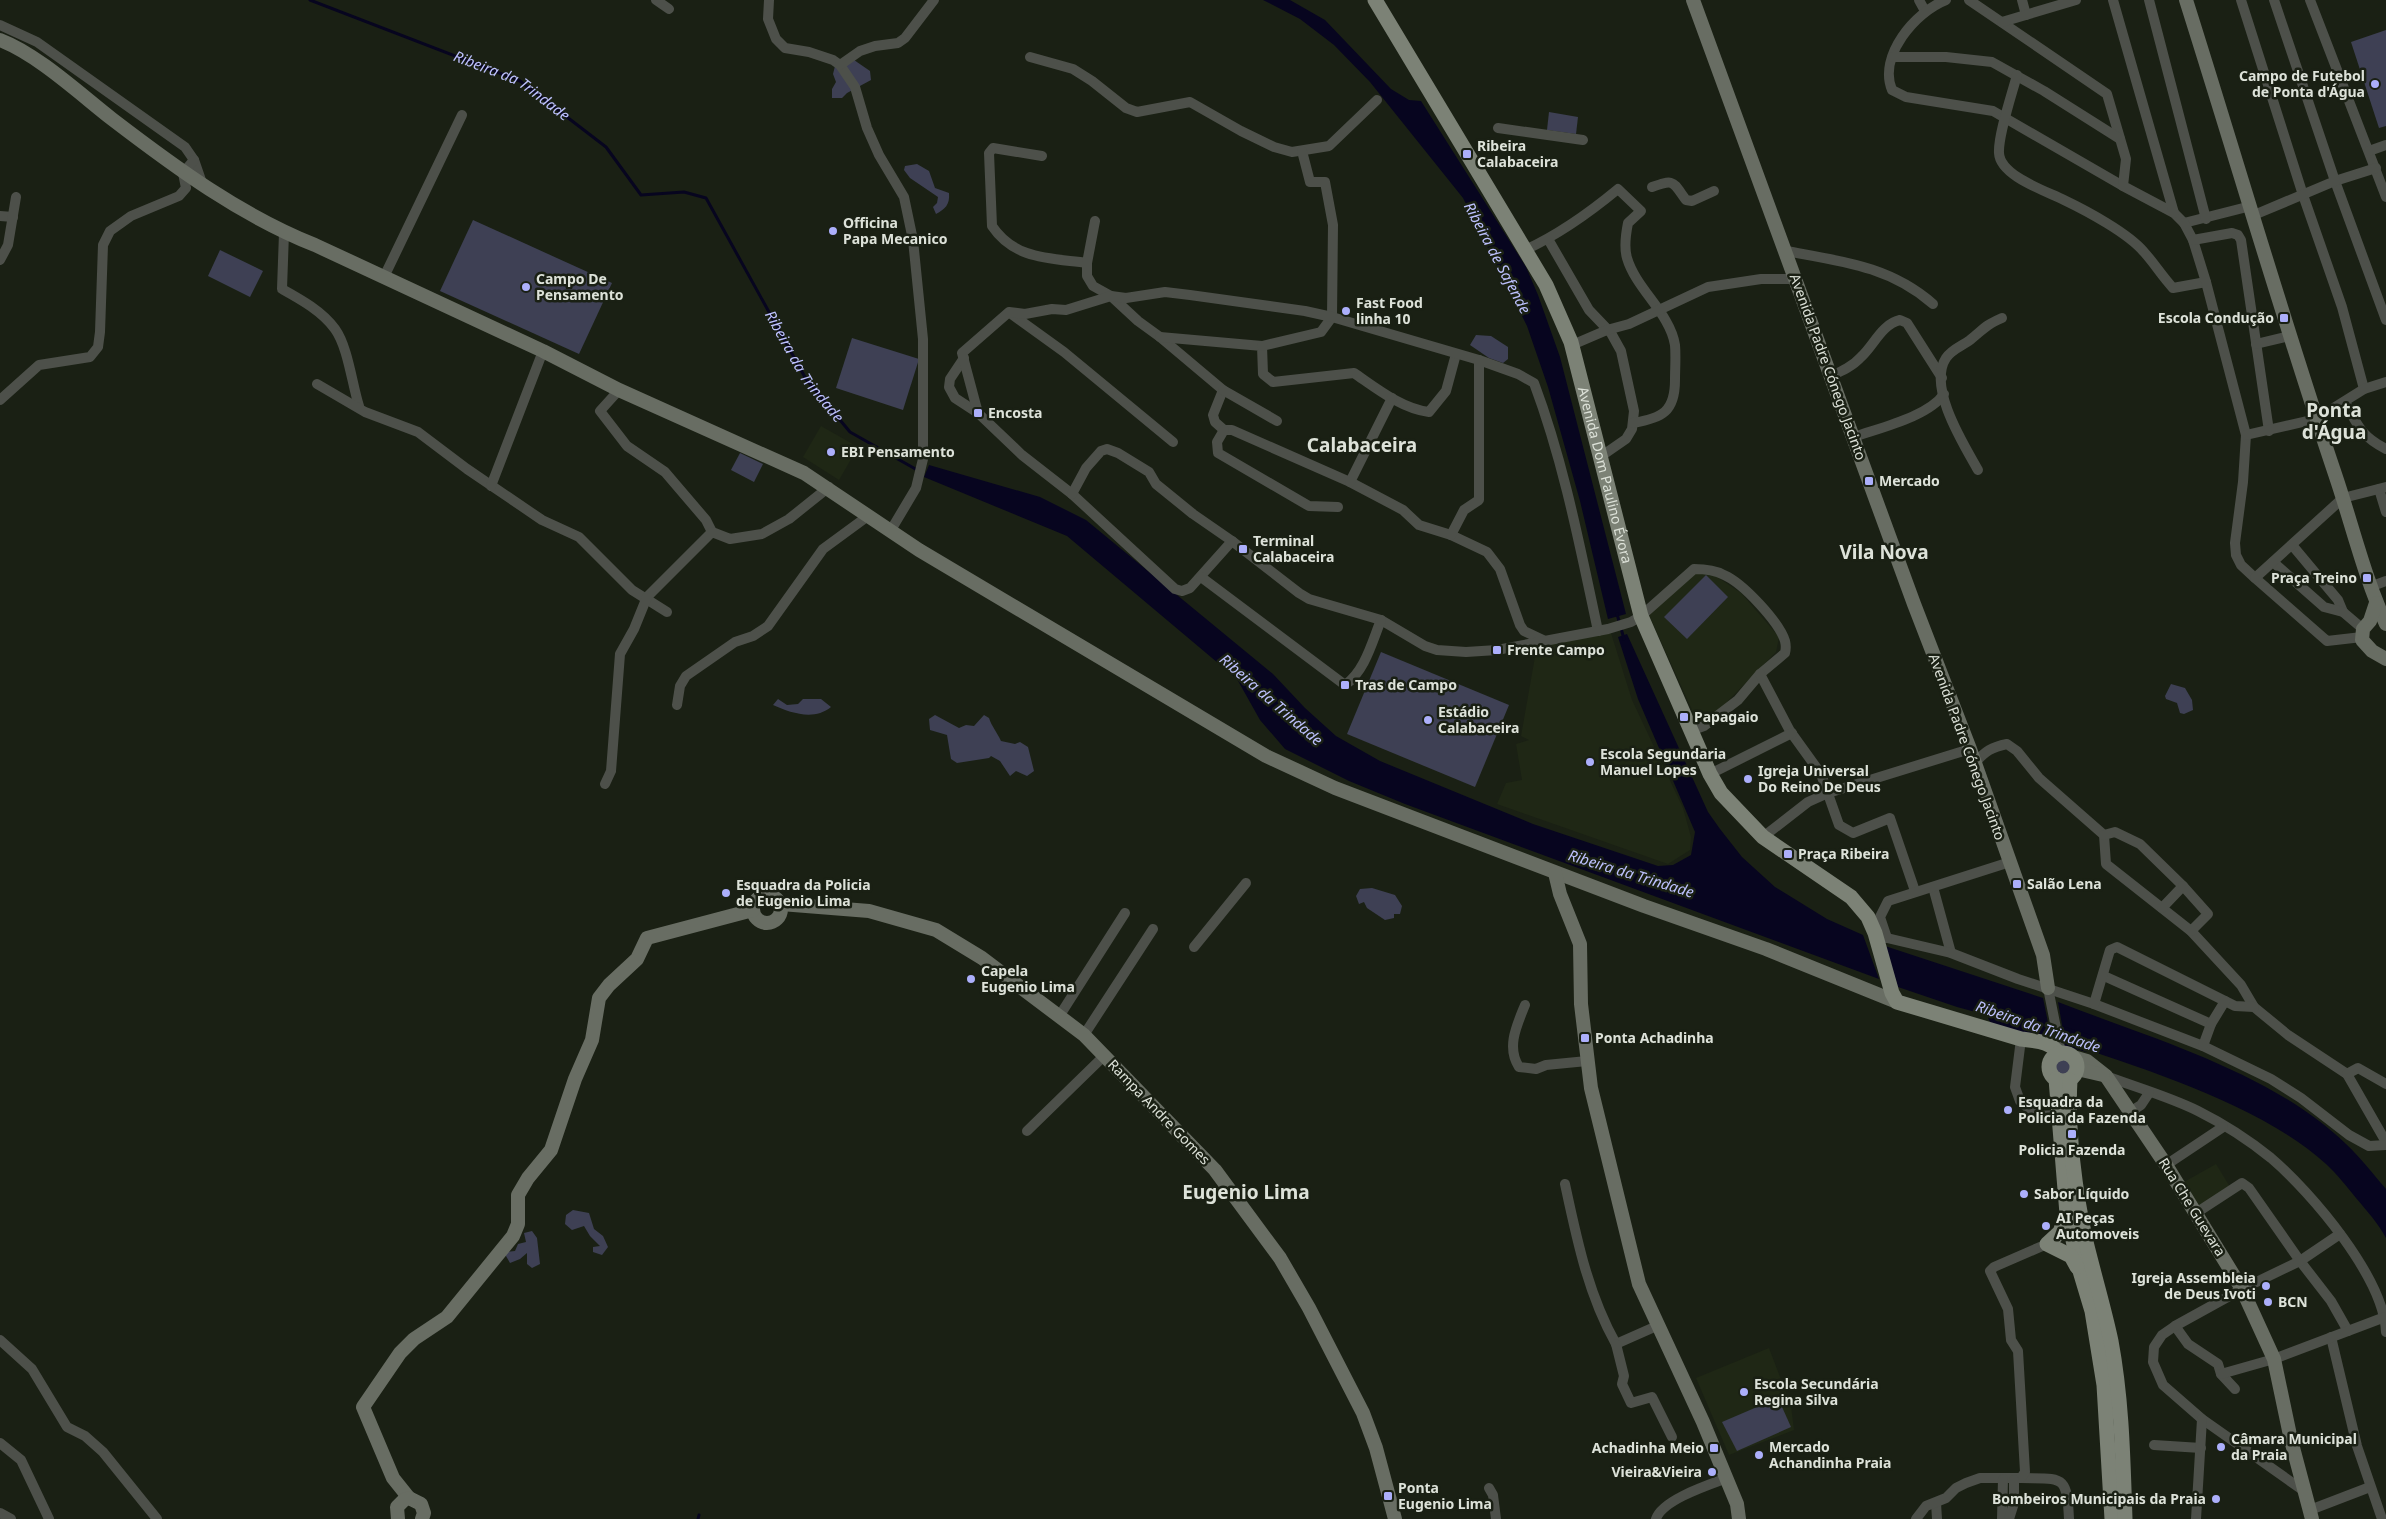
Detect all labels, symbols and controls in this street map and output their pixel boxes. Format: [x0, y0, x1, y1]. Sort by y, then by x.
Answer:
water label: Ribeira da Trindade [451, 45, 575, 125]
place label: Campo de Futebol de Ponta d'Água [2239, 66, 2365, 101]
marker: Campo de Futebol de Ponta d'Água [2369, 78, 2381, 90]
place label: Ribeira Calabaceira [1477, 136, 1558, 171]
marker: Ribeira Calabaceira [1461, 148, 1473, 160]
water label: Ribeira de Safende [1460, 198, 1536, 317]
place label: Officina Papa Mecanico [843, 213, 948, 248]
marker: Officina Papa Mecanico [827, 225, 839, 237]
place label: Campo De Pensamento [536, 269, 624, 304]
street label: Avenida Padre Cónego Jacinto [1786, 271, 1871, 463]
marker: Campo De Pensamento [520, 281, 532, 293]
place label: Fast Food linha 10 [1356, 293, 1423, 328]
marker: Fast Food linha 10 [1340, 305, 1352, 317]
water label: Ribeira da Trindade [761, 306, 849, 426]
place label: Escola Condução [2158, 308, 2274, 327]
marker: Escola Condução [2278, 312, 2290, 324]
street label: Avenida Dom Paulino Évora [1574, 385, 1637, 565]
district label: Ponta d'Água [2302, 397, 2366, 445]
place label: Encosta [988, 403, 1042, 422]
marker: Encosta [972, 407, 984, 419]
district label: Calabaceira [1307, 432, 1417, 458]
place label: EBI Pensamento [841, 442, 955, 461]
marker: EBI Pensamento [825, 446, 837, 458]
place label: Mercado [1879, 471, 1940, 490]
marker: Mercado [1863, 475, 1875, 487]
place label: Terminal Calabaceira [1253, 531, 1334, 566]
district label: Vila Nova [1839, 539, 1929, 565]
marker: Terminal Calabaceira [1237, 543, 1249, 555]
place label: Praça Treino [2271, 568, 2357, 587]
marker: Praça Treino [2361, 572, 2373, 584]
place label: Frente Campo [1507, 640, 1605, 659]
marker: Frente Campo [1491, 644, 1503, 656]
water label: Ribeira da Trindade [1216, 649, 1328, 750]
street label: Avenida Padre Cónego Jacinto [1925, 651, 2010, 843]
place label: Tras de Campo [1355, 675, 1457, 694]
marker: Tras de Campo [1339, 679, 1351, 691]
place label: Estádio Calabaceira [1438, 702, 1519, 737]
place label: Papagaio [1694, 707, 1759, 726]
marker: Papagaio [1678, 711, 1690, 723]
marker: Estádio Calabaceira [1422, 714, 1434, 726]
place label: Escola Segundaria Manuel Lopes [1600, 744, 1726, 779]
marker: Escola Segundaria Manuel Lopes [1584, 756, 1596, 768]
place label: Igreja Universal Do Reino De Deus [1758, 761, 1881, 796]
marker: Igreja Universal Do Reino De Deus [1742, 773, 1754, 785]
water label: Ribeira da Trindade [1566, 844, 1697, 902]
place label: Praça Ribeira [1798, 844, 1889, 863]
marker: Praça Ribeira [1782, 848, 1794, 860]
place label: Salão Lena [2027, 874, 2102, 893]
place label: Esquadra da Policia de Eugenio Lima [736, 875, 871, 910]
marker: Salão Lena [2011, 878, 2023, 890]
marker: Esquadra da Policia de Eugenio Lima [720, 887, 732, 899]
place label: Capela Eugenio Lima [981, 961, 1075, 996]
marker: Capela Eugenio Lima [965, 973, 977, 985]
water label: Ribeira da Trindade [1973, 995, 2104, 1057]
place label: Ponta Achadinha [1595, 1028, 1714, 1047]
marker: Ponta Achadinha [1579, 1032, 1591, 1044]
street label: Rampa Andre Gomes [1104, 1055, 1215, 1169]
place label: Esquadra da Policia da Fazenda [2018, 1092, 2146, 1127]
marker: Esquadra da Policia da Fazenda [2002, 1104, 2014, 1116]
marker: Policia Fazenda [2066, 1128, 2078, 1140]
place label: Policia Fazenda [2019, 1140, 2125, 1159]
street label: Rua Che Guevara [2155, 1154, 2230, 1260]
district label: Eugenio Lima [1182, 1179, 1310, 1205]
place label: Sabor Líquido [2034, 1184, 2130, 1203]
marker: Sabor Líquido [2018, 1188, 2030, 1200]
place label: AI Peças Automoveis [2056, 1208, 2139, 1243]
marker: AI Peças Automoveis [2040, 1220, 2052, 1232]
place label: Igreja Assembleia de Deus Ivoti [2131, 1268, 2256, 1303]
marker: Igreja Assembleia de Deus Ivoti [2260, 1280, 2272, 1292]
place label: BCN [2278, 1292, 2308, 1311]
marker: BCN [2262, 1296, 2274, 1308]
place label: Escola Secundária Regina Silva [1754, 1374, 1879, 1409]
marker: Escola Secundária Regina Silva [1738, 1386, 1750, 1398]
place label: Câmara Municipal da Praia [2231, 1429, 2357, 1464]
place label: Mercado Achandinha Praia [1769, 1437, 1891, 1472]
place label: Achadinha Meio [1592, 1438, 1704, 1457]
marker: Câmara Municipal da Praia [2215, 1441, 2227, 1453]
marker: Achadinha Meio [1708, 1442, 1720, 1454]
marker: Mercado Achandinha Praia [1753, 1449, 1765, 1461]
place label: Vieira&Vieira [1611, 1462, 1702, 1481]
marker: Vieira&Vieira [1706, 1466, 1718, 1478]
place label: Ponta Eugenio Lima [1398, 1478, 1492, 1513]
place label: Bombeiros Municipais da Praia [1992, 1489, 2206, 1508]
marker: Ponta Eugenio Lima [1382, 1490, 1394, 1502]
marker: Bombeiros Municipais da Praia [2210, 1493, 2222, 1505]

